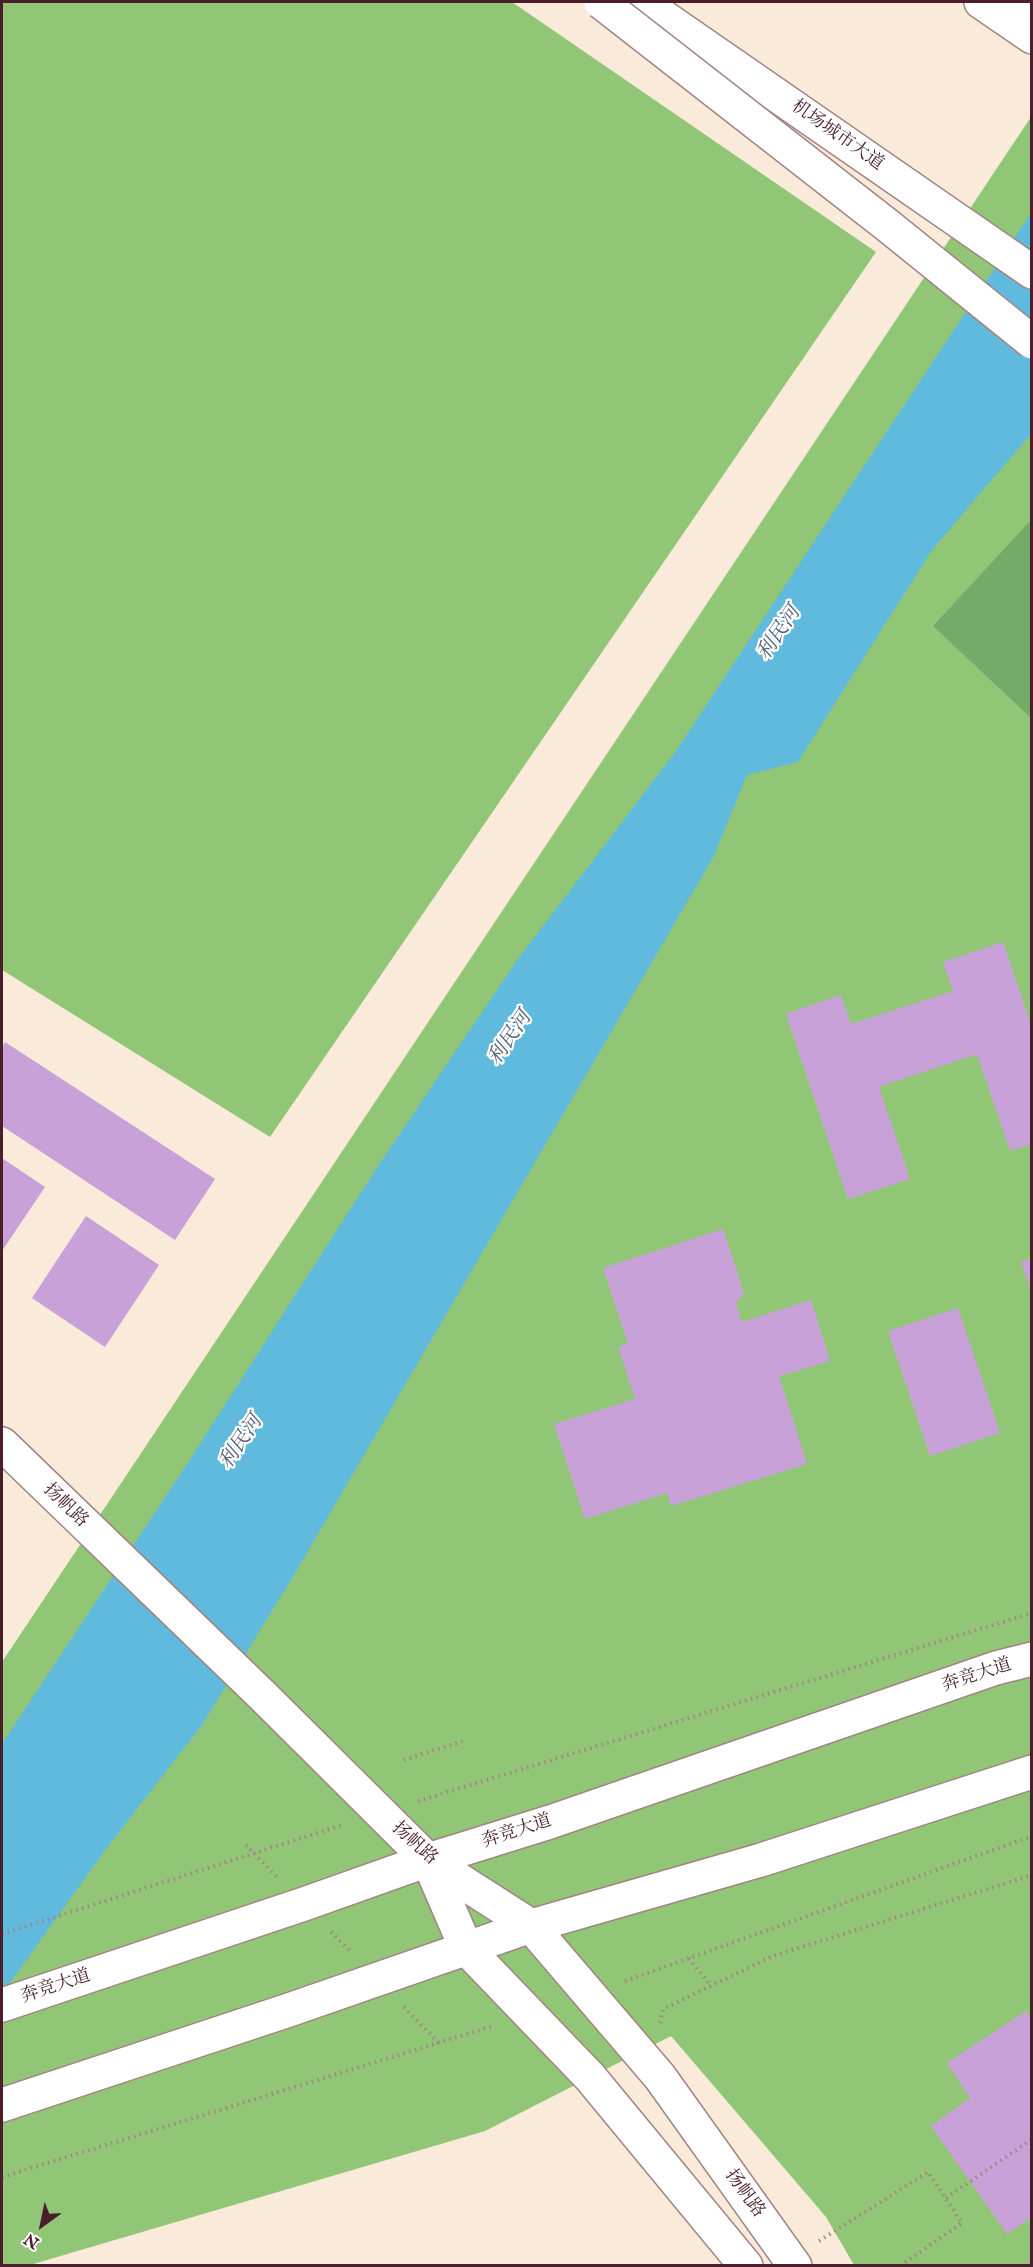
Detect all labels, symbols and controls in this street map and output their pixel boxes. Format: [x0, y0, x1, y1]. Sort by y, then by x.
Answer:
street label: 机场城市大道 [787, 96, 887, 176]
water label: 利民河 [753, 602, 807, 666]
water label: 利民河 [484, 1007, 538, 1071]
water label: 利民河 [215, 1411, 269, 1475]
street label: 扬帆路 [38, 1479, 92, 1533]
street label: 奔竞大道 [939, 1655, 1015, 1697]
street label: 奔竞大道 [479, 1811, 555, 1853]
street label: 扬帆路 [387, 1818, 441, 1870]
street label: 奔竞大道 [18, 1966, 94, 2008]
street label: 扬帆路 [719, 2166, 769, 2222]
north arrow [12, 2195, 72, 2255]
text: N [21, 2228, 43, 2252]

